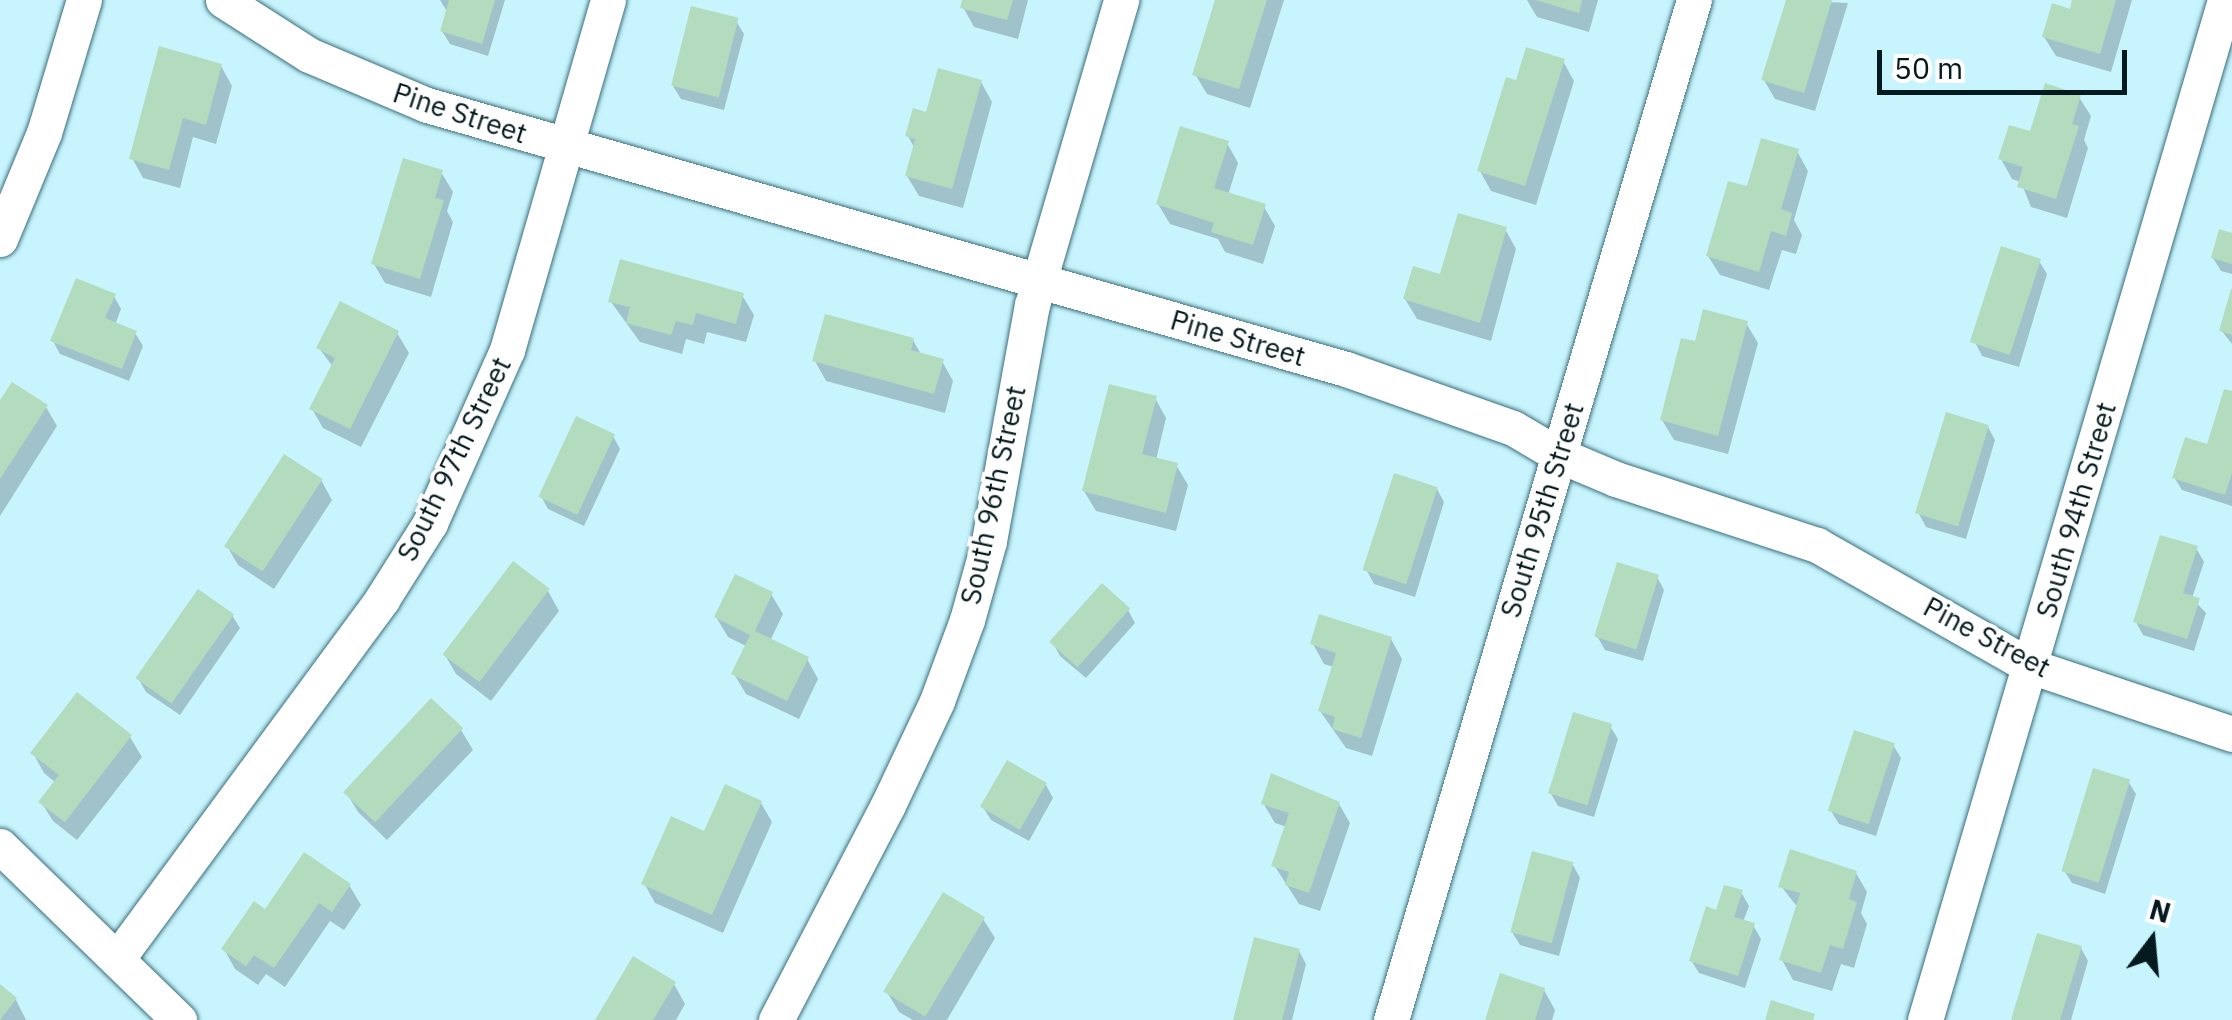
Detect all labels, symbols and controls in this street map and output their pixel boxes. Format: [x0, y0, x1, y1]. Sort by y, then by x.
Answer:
scale bar [1882, 30, 2132, 92]
text: 50 m [1894, 48, 1963, 87]
street label: Pine Street [389, 76, 531, 150]
street label: Pine Street [1167, 303, 1309, 373]
street label: South 97th Street [390, 351, 518, 567]
street label: South 96th Street [953, 382, 1033, 608]
street label: South 95th Street [1493, 398, 1591, 622]
street label: South 94th Street [2029, 398, 2123, 622]
street label: Pine Street [1918, 590, 2056, 684]
north arrow [2102, 890, 2202, 990]
text: N [2146, 890, 2175, 931]

